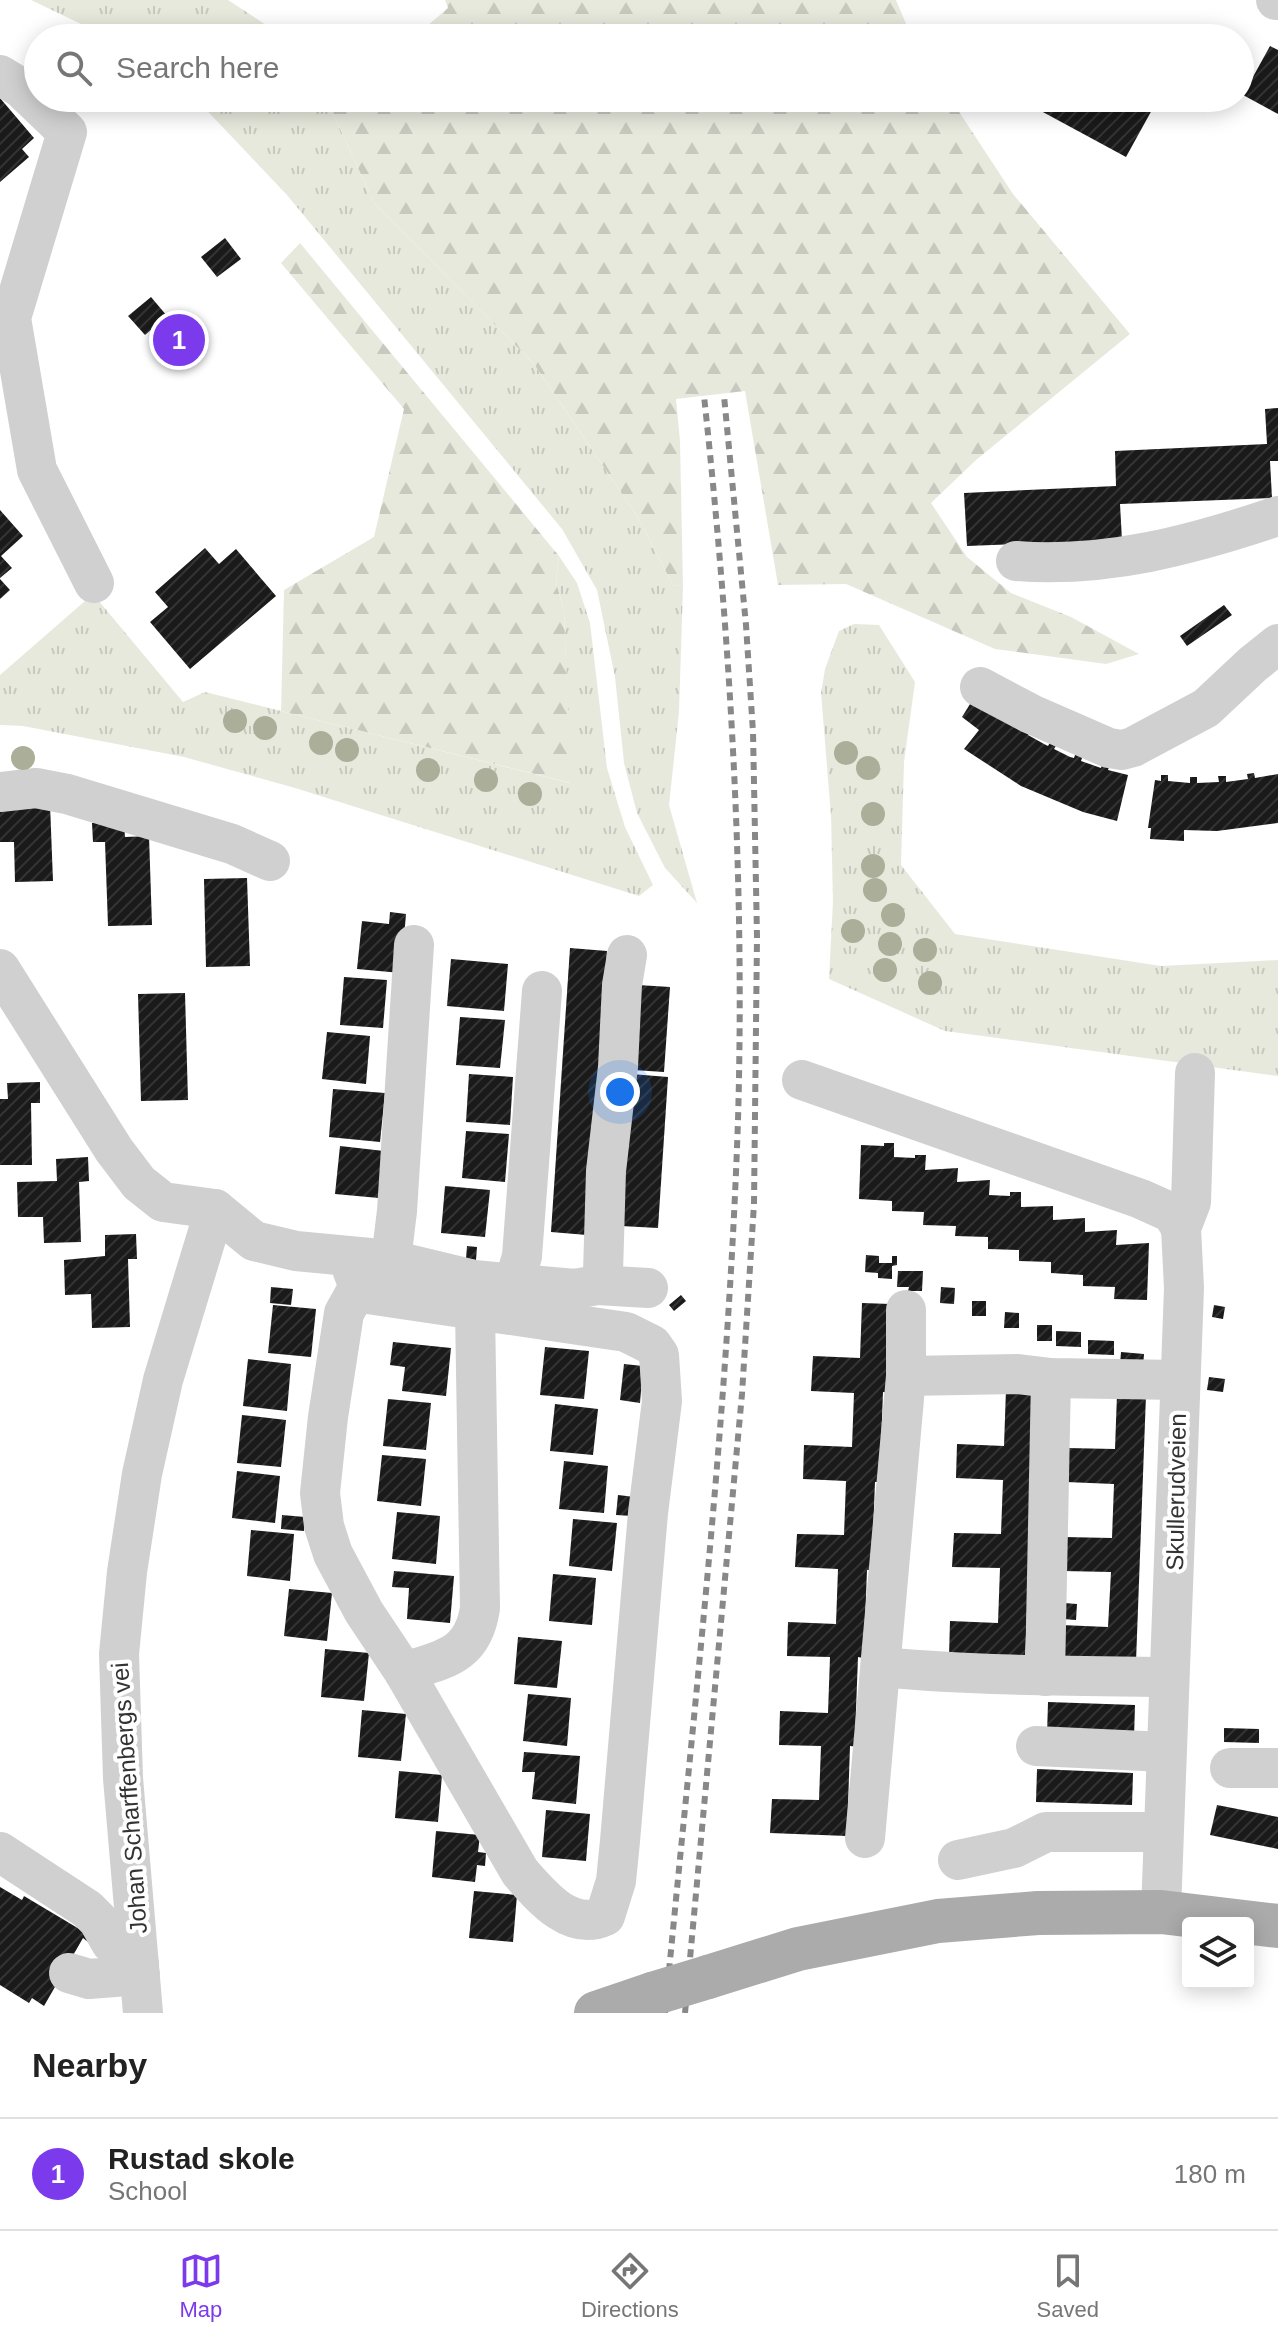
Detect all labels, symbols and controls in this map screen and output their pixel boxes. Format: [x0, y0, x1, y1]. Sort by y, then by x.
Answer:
search box [24, 24, 1254, 112]
icon: search [52, 46, 96, 90]
text: Search here [116, 51, 279, 84]
pin: 1 [153, 310, 205, 370]
your location [600, 1072, 640, 1112]
street label: Skullerudveien [1161, 1413, 1191, 1571]
street label: Johan Scharffenbergs vei [106, 1662, 152, 1934]
map controls [1182, 1917, 1254, 1989]
button: layers [1182, 1917, 1254, 1989]
text: Nearby [32, 2046, 147, 2084]
text: Rustad skole [108, 2142, 295, 2175]
text: 1 [51, 2159, 65, 2189]
text: 180 m [1174, 2159, 1246, 2189]
text: School [108, 2176, 188, 2206]
tab: Map [179, 2249, 223, 2323]
tab: Directions [581, 2249, 679, 2323]
tab: Saved [1037, 2249, 1099, 2323]

